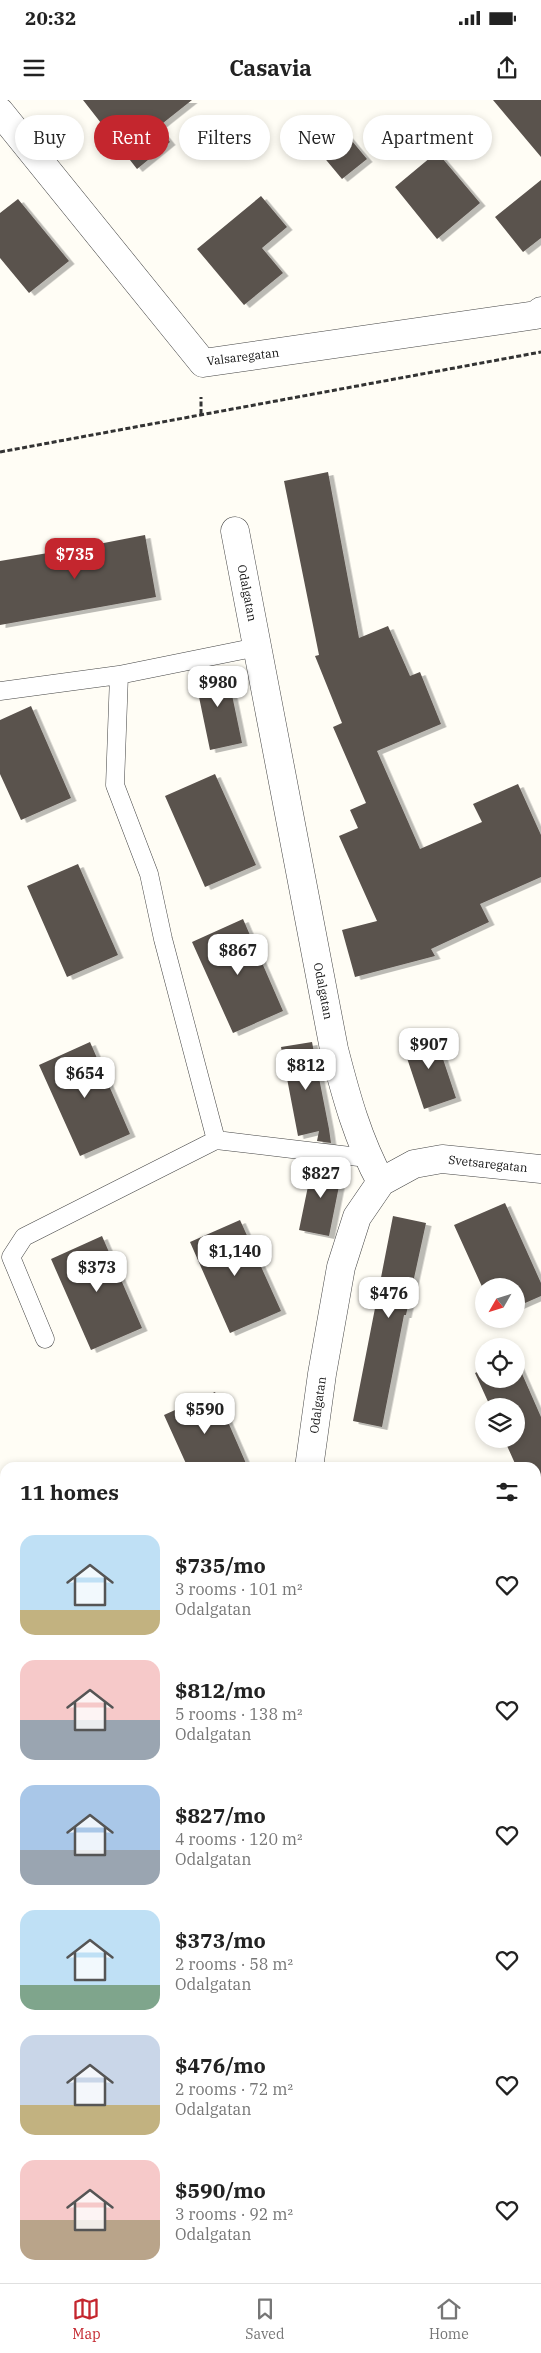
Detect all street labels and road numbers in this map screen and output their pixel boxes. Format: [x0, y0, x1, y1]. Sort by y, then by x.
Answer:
street label: Valsaregatan [206, 345, 280, 368]
street label: Odalgatan [235, 563, 260, 623]
street label: Odalgatan [311, 961, 336, 1021]
street label: Svetsaregatan [448, 1152, 529, 1175]
street label: Odalgatan [306, 1375, 329, 1434]

